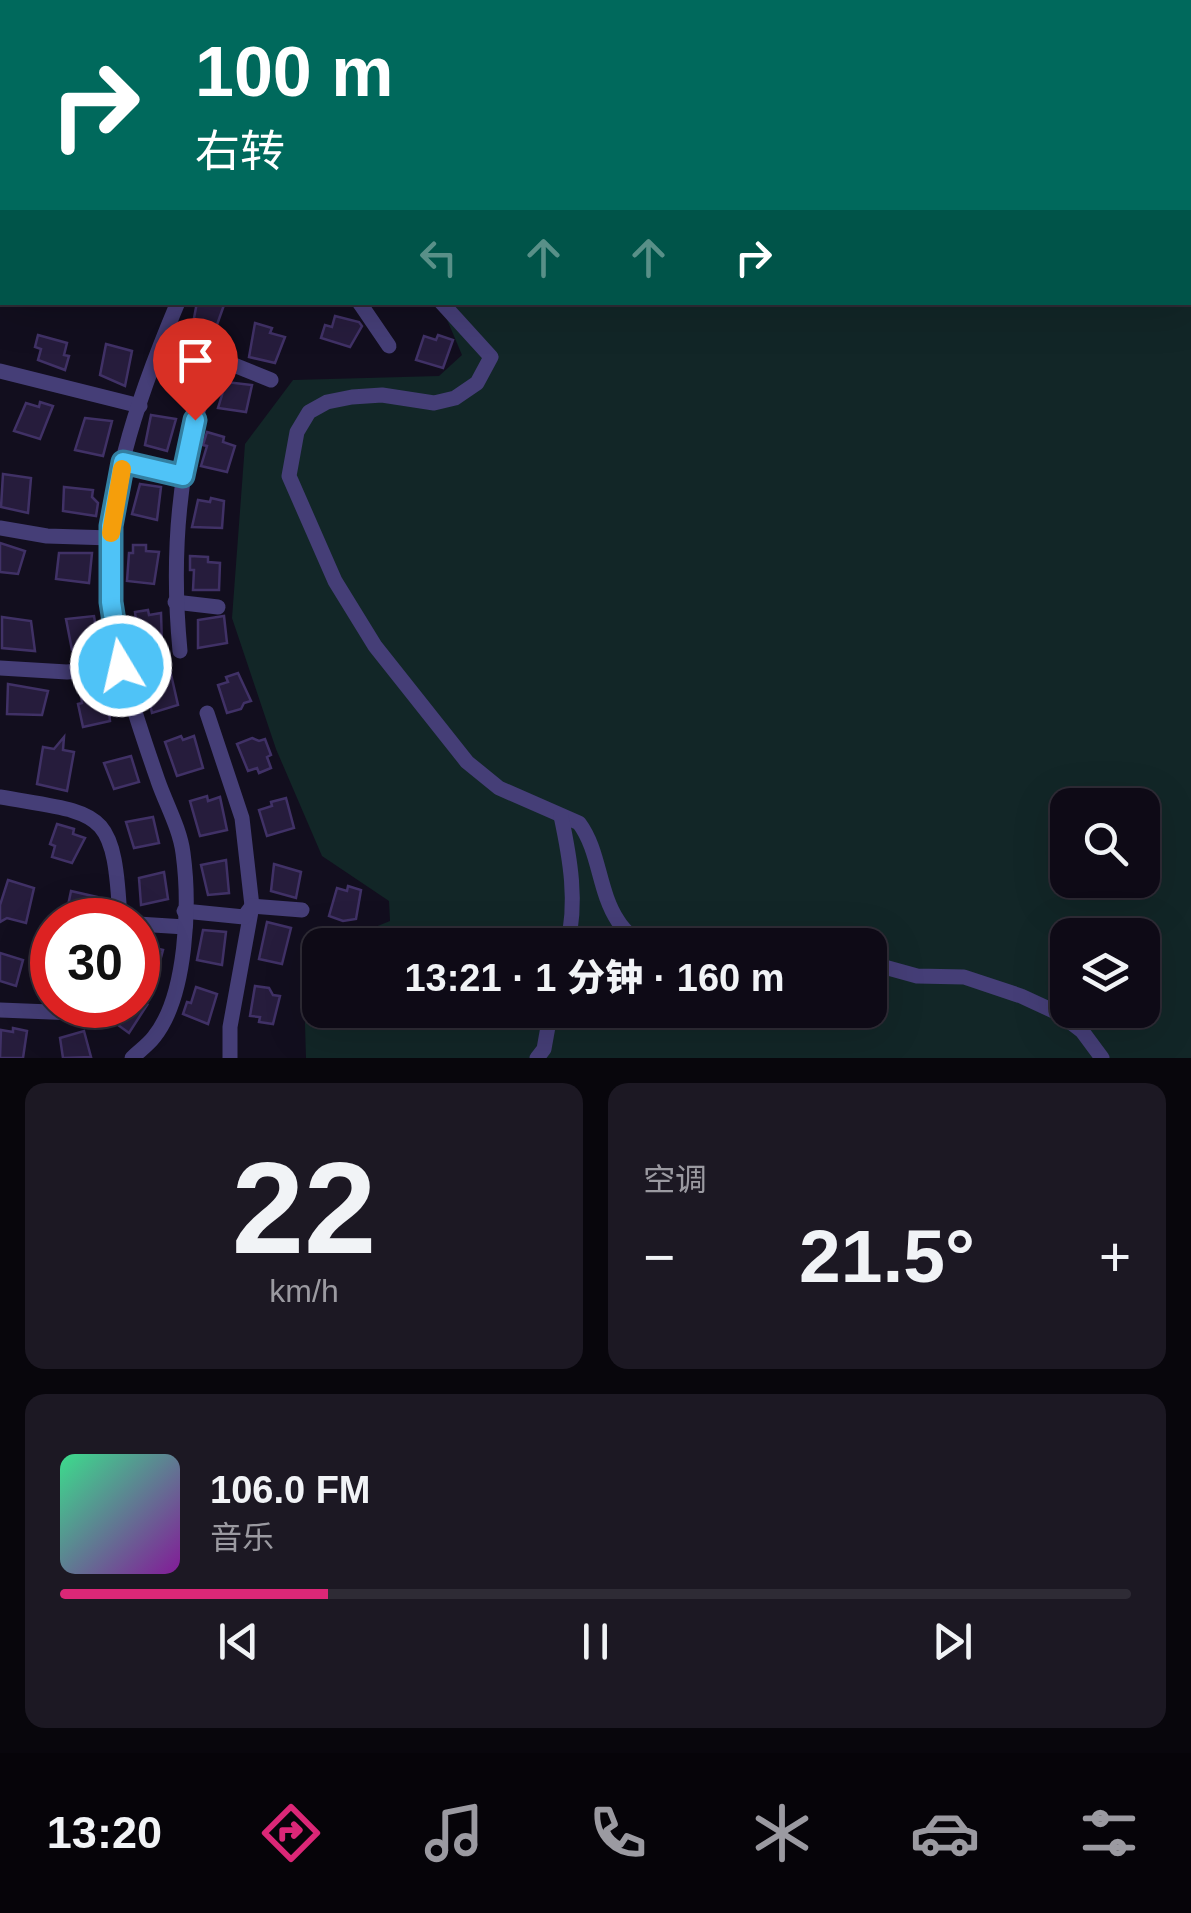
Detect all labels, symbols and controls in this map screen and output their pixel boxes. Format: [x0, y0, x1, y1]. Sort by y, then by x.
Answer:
text: 100 m [195, 33, 393, 111]
icon: right [30, 40, 160, 170]
text: 右转 [195, 126, 285, 177]
icon: left [411, 230, 466, 285]
icon: ahead [516, 230, 571, 285]
icon: ahead [621, 230, 676, 285]
icon: right [726, 230, 781, 285]
pin [153, 318, 238, 421]
icon: arrive [168, 333, 223, 388]
position arrow [69, 614, 173, 718]
map controls [1050, 788, 1160, 1028]
button: search [1050, 788, 1160, 898]
speed limit sign: 30 [30, 898, 160, 1028]
button: layers [1050, 918, 1160, 1028]
text: 13:21 · 1 分钟 · 160 m [404, 957, 785, 999]
text: 22 [232, 1135, 376, 1281]
text: 空调 [643, 1162, 707, 1198]
text: 21.5° [799, 1214, 975, 1298]
text: − [643, 1226, 675, 1288]
text: + [1099, 1226, 1131, 1288]
text: km/h [269, 1273, 339, 1309]
text: 106.0 FM [210, 1469, 371, 1511]
text: 音乐 [210, 1520, 274, 1556]
icon: previous [211, 1614, 266, 1669]
icon: pause [568, 1614, 623, 1669]
icon: next [925, 1614, 980, 1669]
icon: directions [256, 1798, 326, 1868]
icon: music [419, 1798, 489, 1868]
icon: phone [583, 1798, 653, 1868]
icon: climate [747, 1798, 817, 1868]
icon: car [910, 1798, 980, 1868]
icon: filters [1074, 1798, 1144, 1868]
text: 13:20 [47, 1807, 162, 1858]

